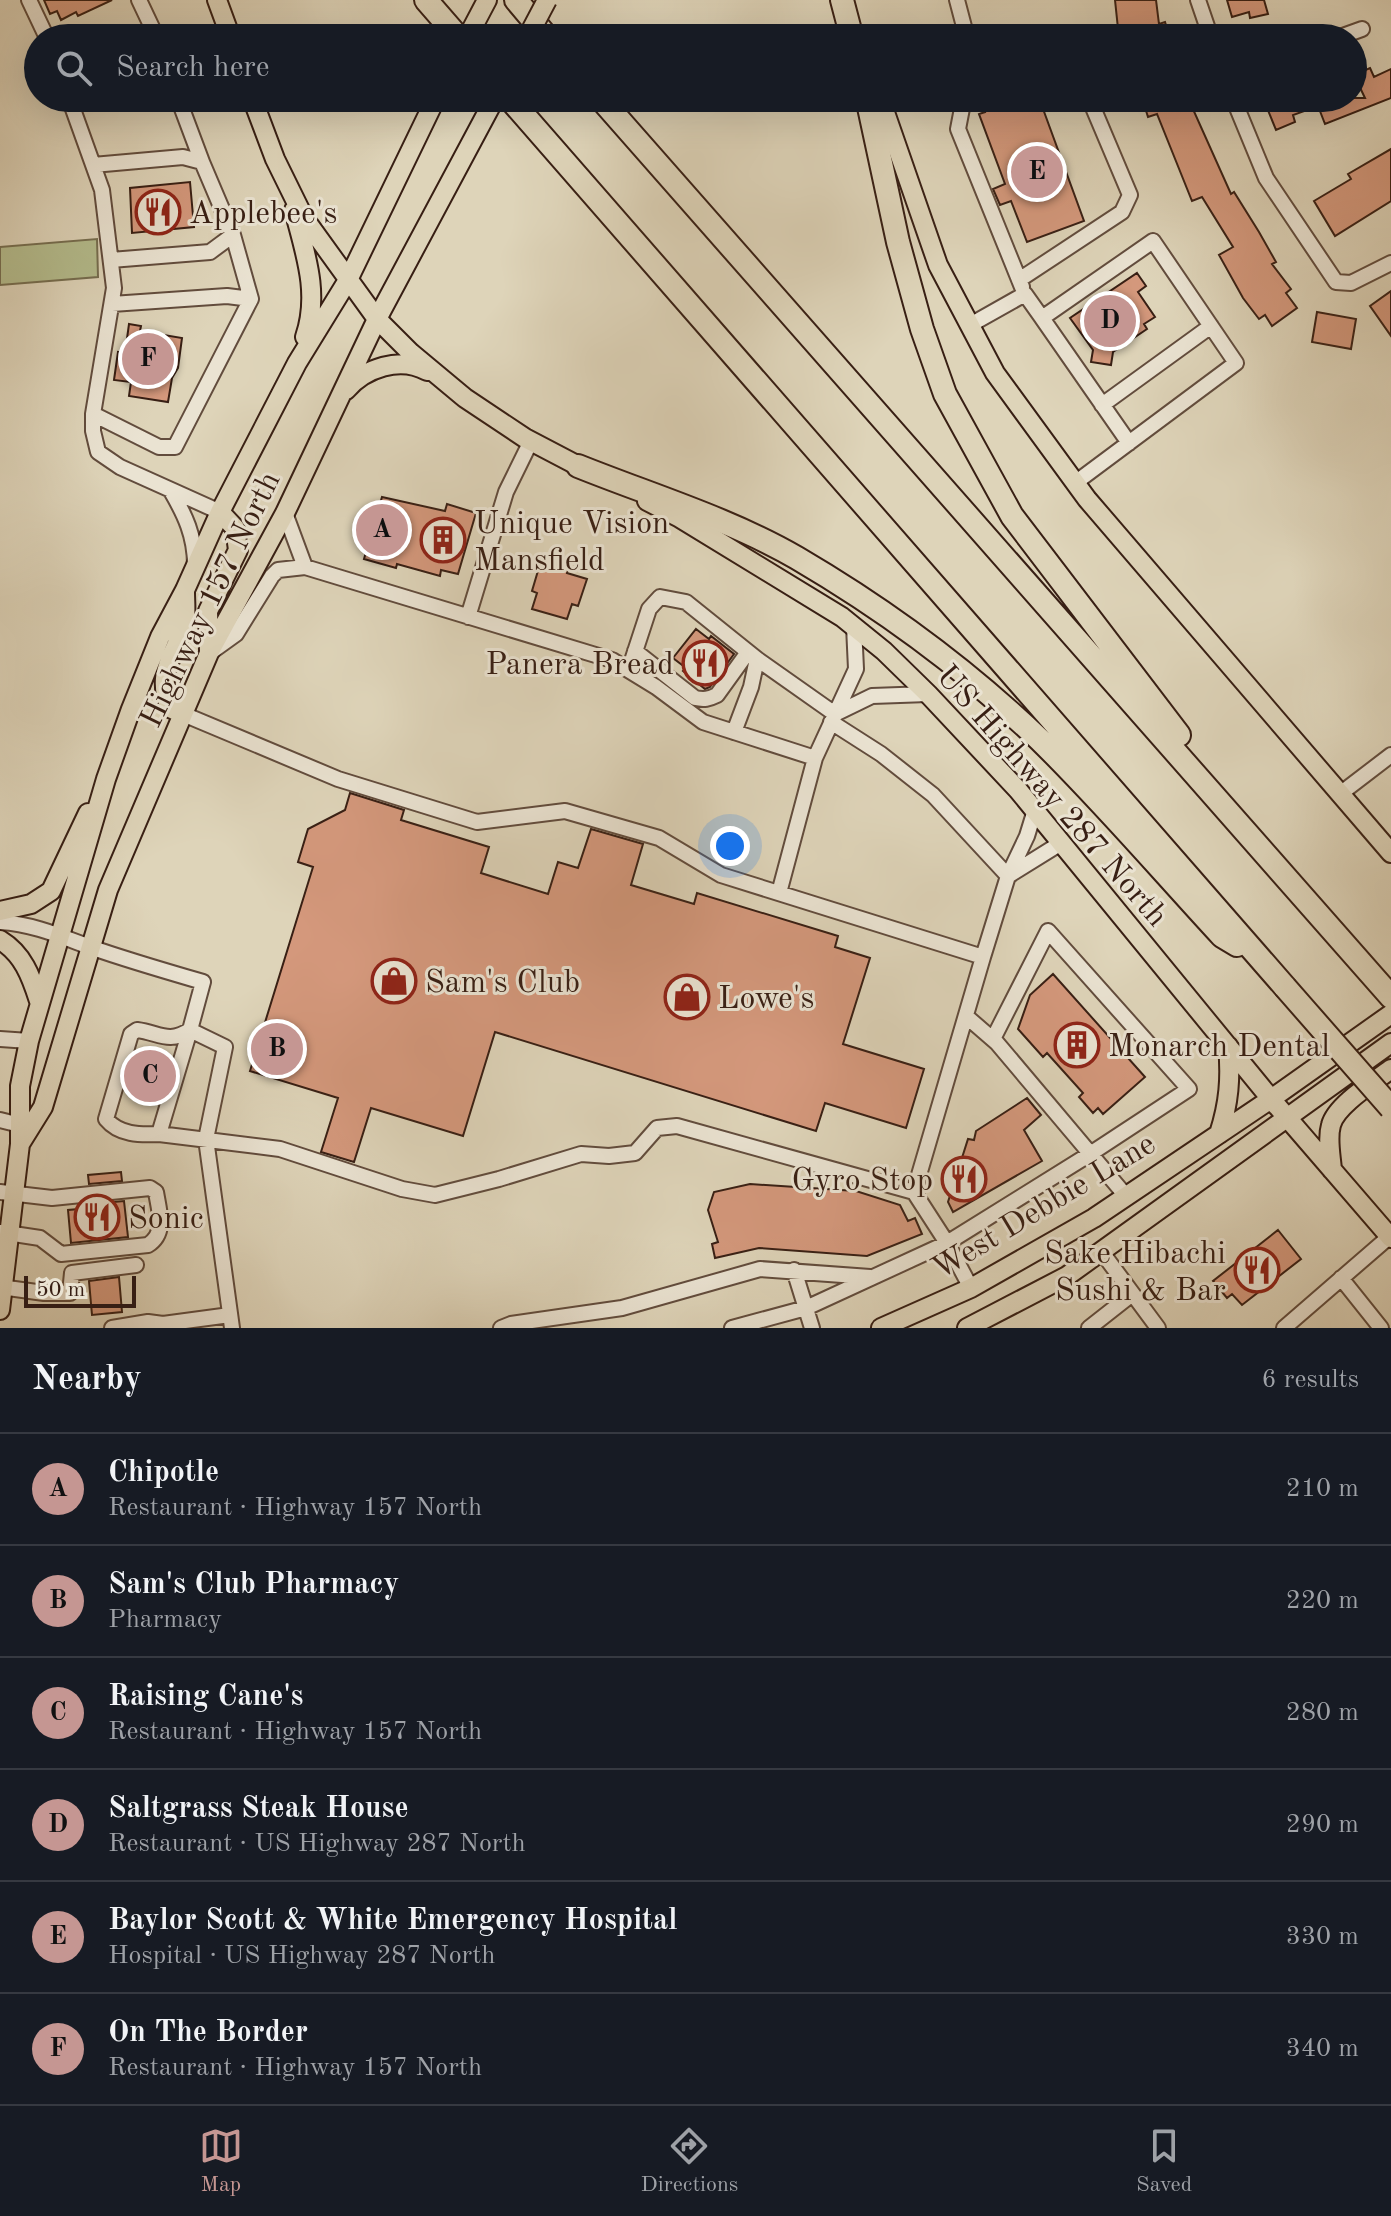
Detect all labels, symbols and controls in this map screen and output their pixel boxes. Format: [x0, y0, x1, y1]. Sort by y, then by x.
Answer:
search box [24, 24, 1367, 112]
icon: search [52, 46, 96, 90]
text: Search here [116, 53, 270, 83]
pin: E [1011, 142, 1063, 202]
restaurant icon: Applebee's [134, 188, 182, 236]
place label: Applebee's [189, 199, 337, 231]
pin: D [1084, 291, 1136, 351]
pin: F [122, 329, 174, 389]
street label: Highway 157 North [136, 467, 288, 733]
pin: A [356, 500, 408, 560]
place label: Unique Vision Mansfield [474, 509, 669, 578]
building icon: Unique Vision Mansfield [419, 516, 467, 564]
restaurant icon: Panera Bread [681, 639, 729, 687]
place label: Panera Bread [486, 650, 674, 682]
street label: US Highway 287 North [929, 660, 1172, 934]
your location [710, 826, 750, 866]
shop icon: Sam's Club [370, 957, 418, 1005]
place label: Sam's Club [425, 968, 580, 1000]
shop icon: Lowe's [663, 973, 711, 1021]
place label: Lowe's [718, 984, 814, 1016]
pin: B [251, 1019, 303, 1079]
building icon: Monarch Dental [1053, 1021, 1101, 1069]
place label: Monarch Dental [1108, 1032, 1330, 1064]
pin: C [124, 1046, 176, 1106]
street label: West Debbie Lane [927, 1128, 1162, 1287]
restaurant icon: Gyro Stop [940, 1155, 988, 1203]
place label: Gyro Stop [792, 1166, 933, 1198]
restaurant icon: Sonic [73, 1193, 121, 1241]
place label: Sonic [128, 1204, 204, 1236]
place label: Sake Hibachi Sushi & Bar [1044, 1239, 1226, 1308]
restaurant icon: Sake Hibachi Sushi & Bar [1233, 1246, 1281, 1294]
scale bar [24, 1272, 136, 1308]
text: 50 m [36, 1279, 85, 1301]
text: Nearby [32, 1363, 142, 1397]
text: 6 results [1261, 1367, 1359, 1393]
text: Chipotle [108, 1458, 219, 1488]
text: A [48, 1476, 68, 1502]
text: 210 m [1286, 1476, 1359, 1502]
text: Restaurant · Highway 157 North [108, 1495, 482, 1521]
text: Sam's Club Pharmacy [108, 1570, 399, 1600]
text: B [49, 1588, 67, 1614]
text: 220 m [1286, 1588, 1359, 1614]
text: Pharmacy [108, 1607, 222, 1633]
text: Raising Cane's [108, 1682, 303, 1712]
text: C [49, 1700, 67, 1726]
text: 280 m [1286, 1700, 1359, 1726]
text: Restaurant · Highway 157 North [108, 1719, 482, 1745]
text: Saltgrass Steak House [108, 1794, 409, 1824]
text: D [48, 1812, 68, 1838]
text: 290 m [1286, 1812, 1359, 1838]
text: Restaurant · US Highway 287 North [108, 1831, 526, 1857]
text: Baylor Scott & White Emergency Hospital [108, 1906, 677, 1936]
text: E [49, 1924, 67, 1950]
text: 330 m [1286, 1924, 1359, 1950]
text: Hospital · US Highway 287 North [108, 1943, 496, 1969]
text: On The Border [108, 2018, 308, 2048]
text: F [49, 2036, 67, 2062]
text: 340 m [1286, 2036, 1359, 2062]
text: Restaurant · Highway 157 North [108, 2055, 482, 2081]
tab: Map [199, 2124, 243, 2199]
tab: Directions [641, 2124, 738, 2199]
tab: Saved [1136, 2124, 1192, 2199]

